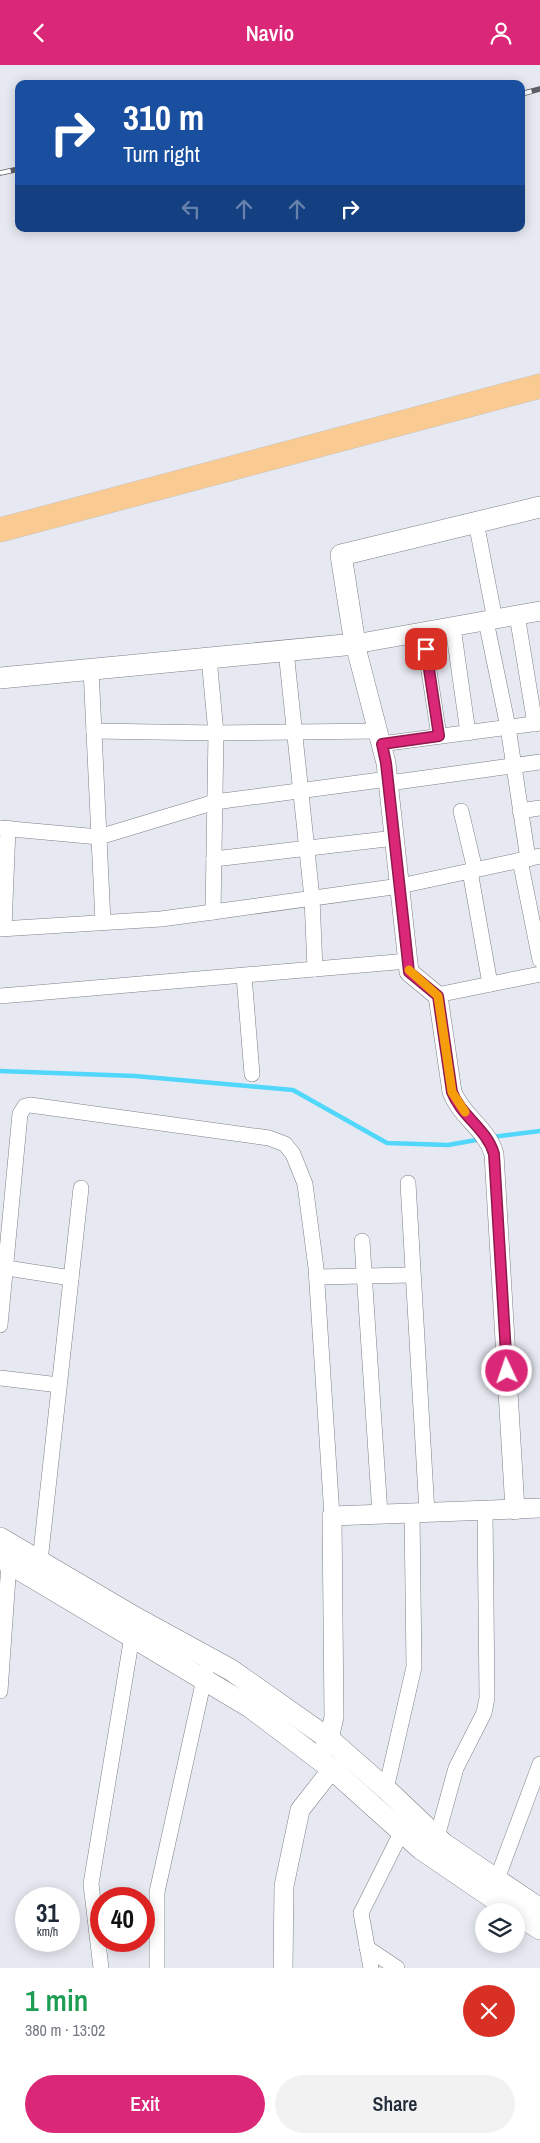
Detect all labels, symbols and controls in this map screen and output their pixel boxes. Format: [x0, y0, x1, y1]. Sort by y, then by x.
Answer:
text: Navio [246, 18, 294, 48]
icon: back [25, 19, 53, 47]
icon: person [487, 19, 515, 47]
text: 310 m [123, 94, 204, 141]
icon: right [40, 100, 105, 165]
text: Turn right [123, 139, 200, 169]
icon: left [177, 195, 205, 223]
icon: ahead [230, 195, 258, 223]
icon: ahead [283, 195, 311, 223]
icon: right [336, 195, 364, 223]
pin [405, 628, 447, 670]
icon: arrive [412, 635, 440, 663]
position arrow [480, 1344, 532, 1396]
speed limit sign: 40 [90, 1887, 155, 1952]
text: 31 [36, 1896, 59, 1930]
map controls [475, 1903, 525, 1953]
button: layers [475, 1903, 525, 1953]
text: km/h [37, 1924, 58, 1940]
text: 1 min [25, 1980, 88, 2020]
button: close [463, 1985, 515, 2037]
text: 380 m · 13:02 [25, 2019, 105, 2041]
button: Exit [25, 2075, 265, 2133]
button: Share [275, 2075, 515, 2133]

